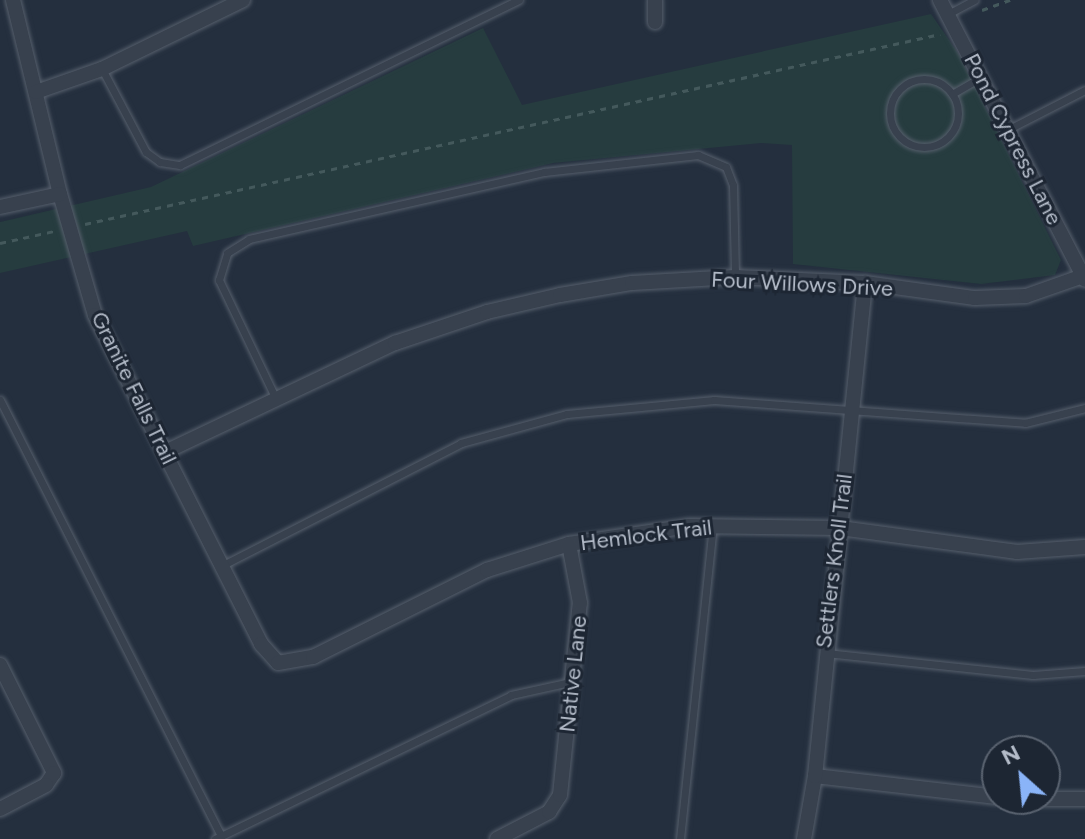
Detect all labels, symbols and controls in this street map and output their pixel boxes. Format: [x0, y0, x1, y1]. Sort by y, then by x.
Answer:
street label: Pond Cypress Lane [958, 49, 1068, 229]
street label: Four Willows Drive [710, 266, 894, 302]
street label: Granite Falls Trail [86, 307, 182, 469]
street label: Settlers Knoll Trail [810, 472, 858, 650]
street label: Hemlock Trail [579, 514, 713, 556]
street label: Native Lane [554, 614, 592, 734]
north arrow [981, 735, 1061, 815]
text: N [997, 739, 1024, 771]

